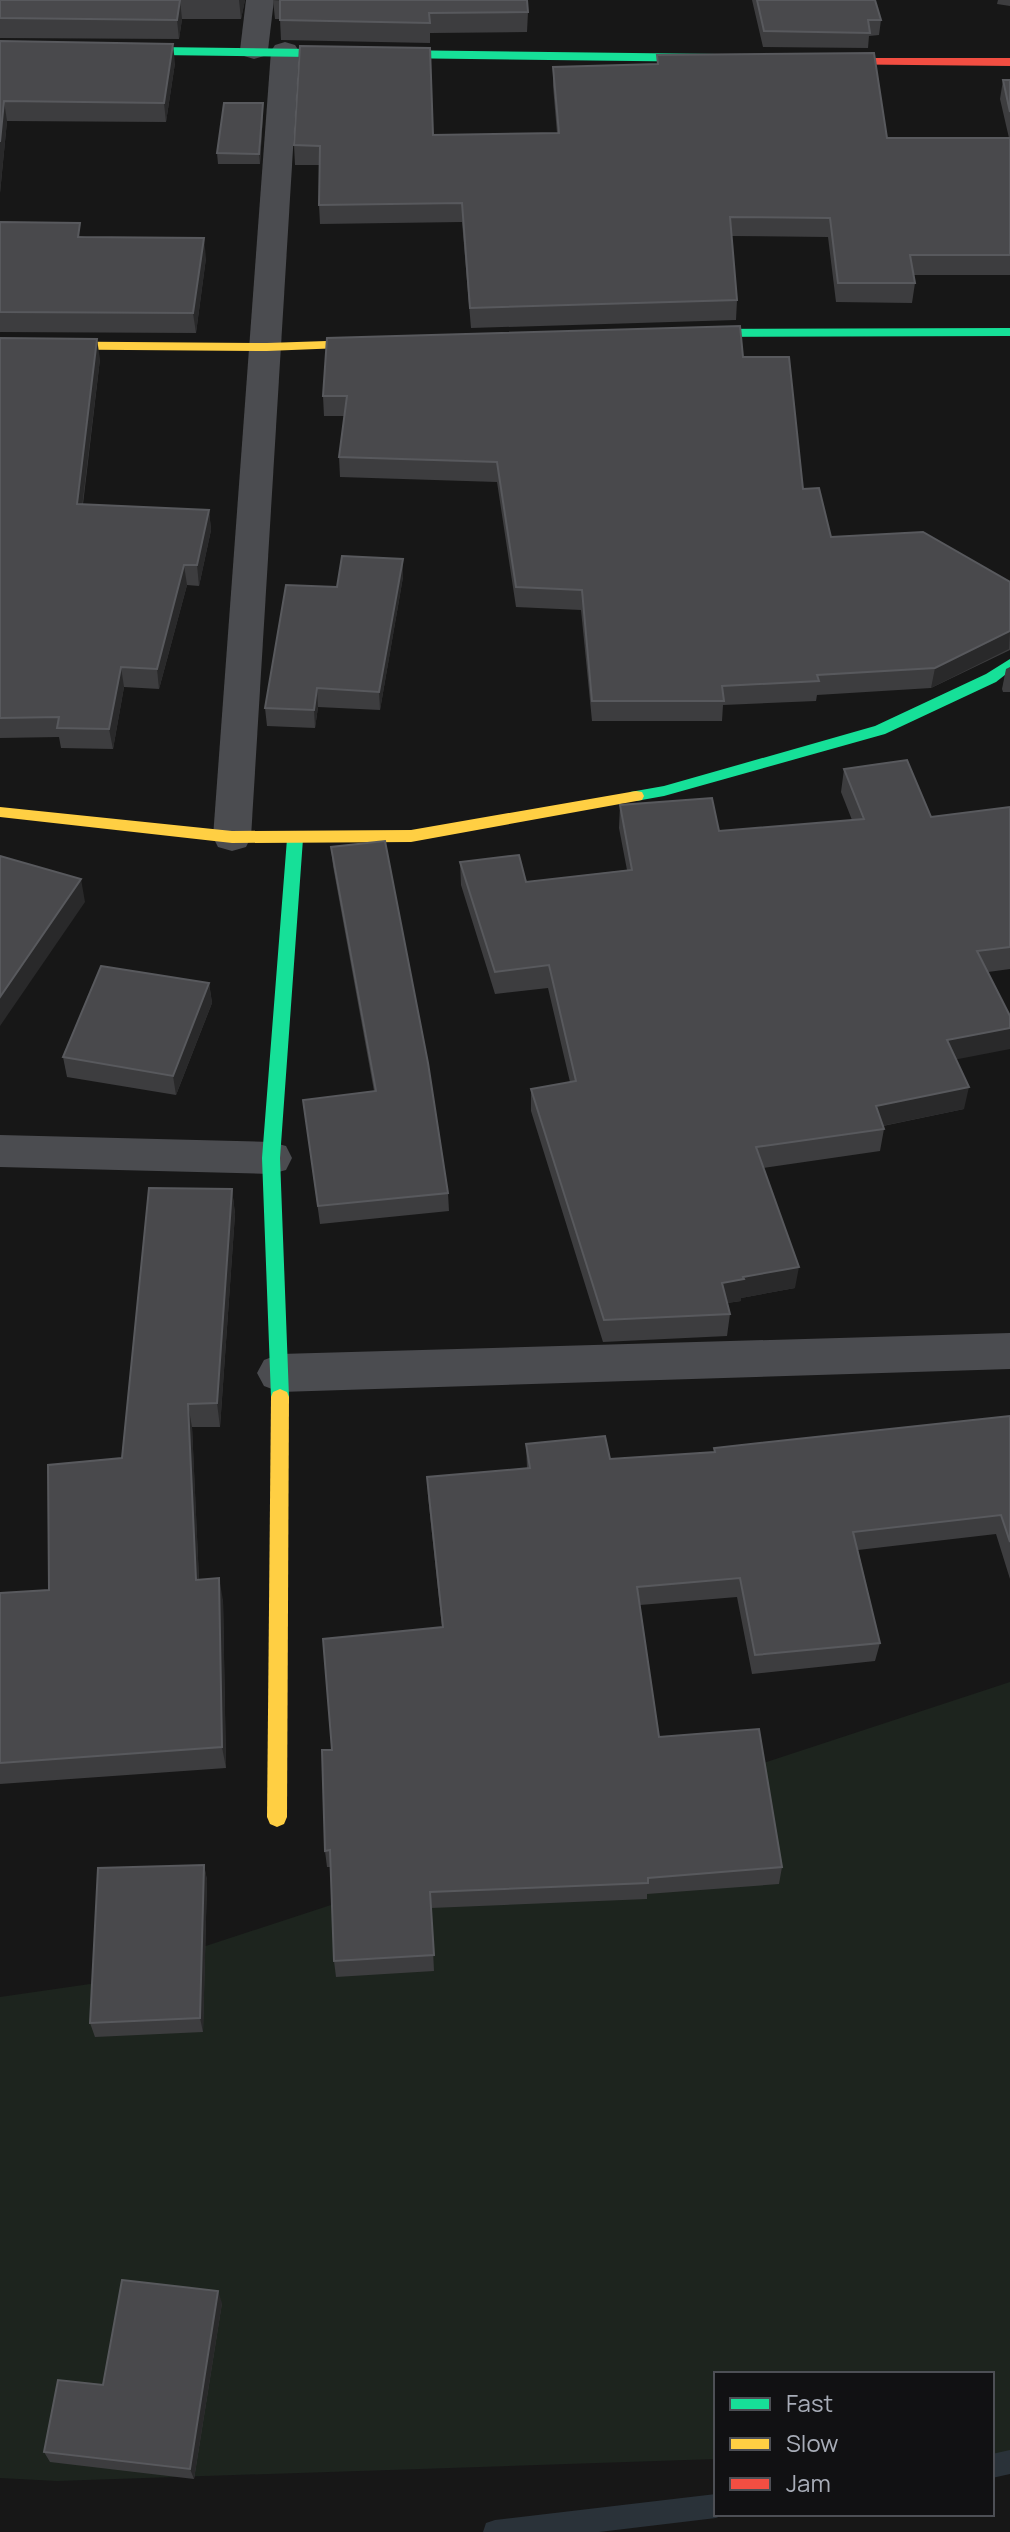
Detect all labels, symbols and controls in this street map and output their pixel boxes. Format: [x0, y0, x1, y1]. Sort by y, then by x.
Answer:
legend [714, 2372, 994, 2516]
text: Fast [786, 2386, 833, 2419]
text: Slow [786, 2426, 839, 2459]
text: Jam [786, 2466, 831, 2499]

